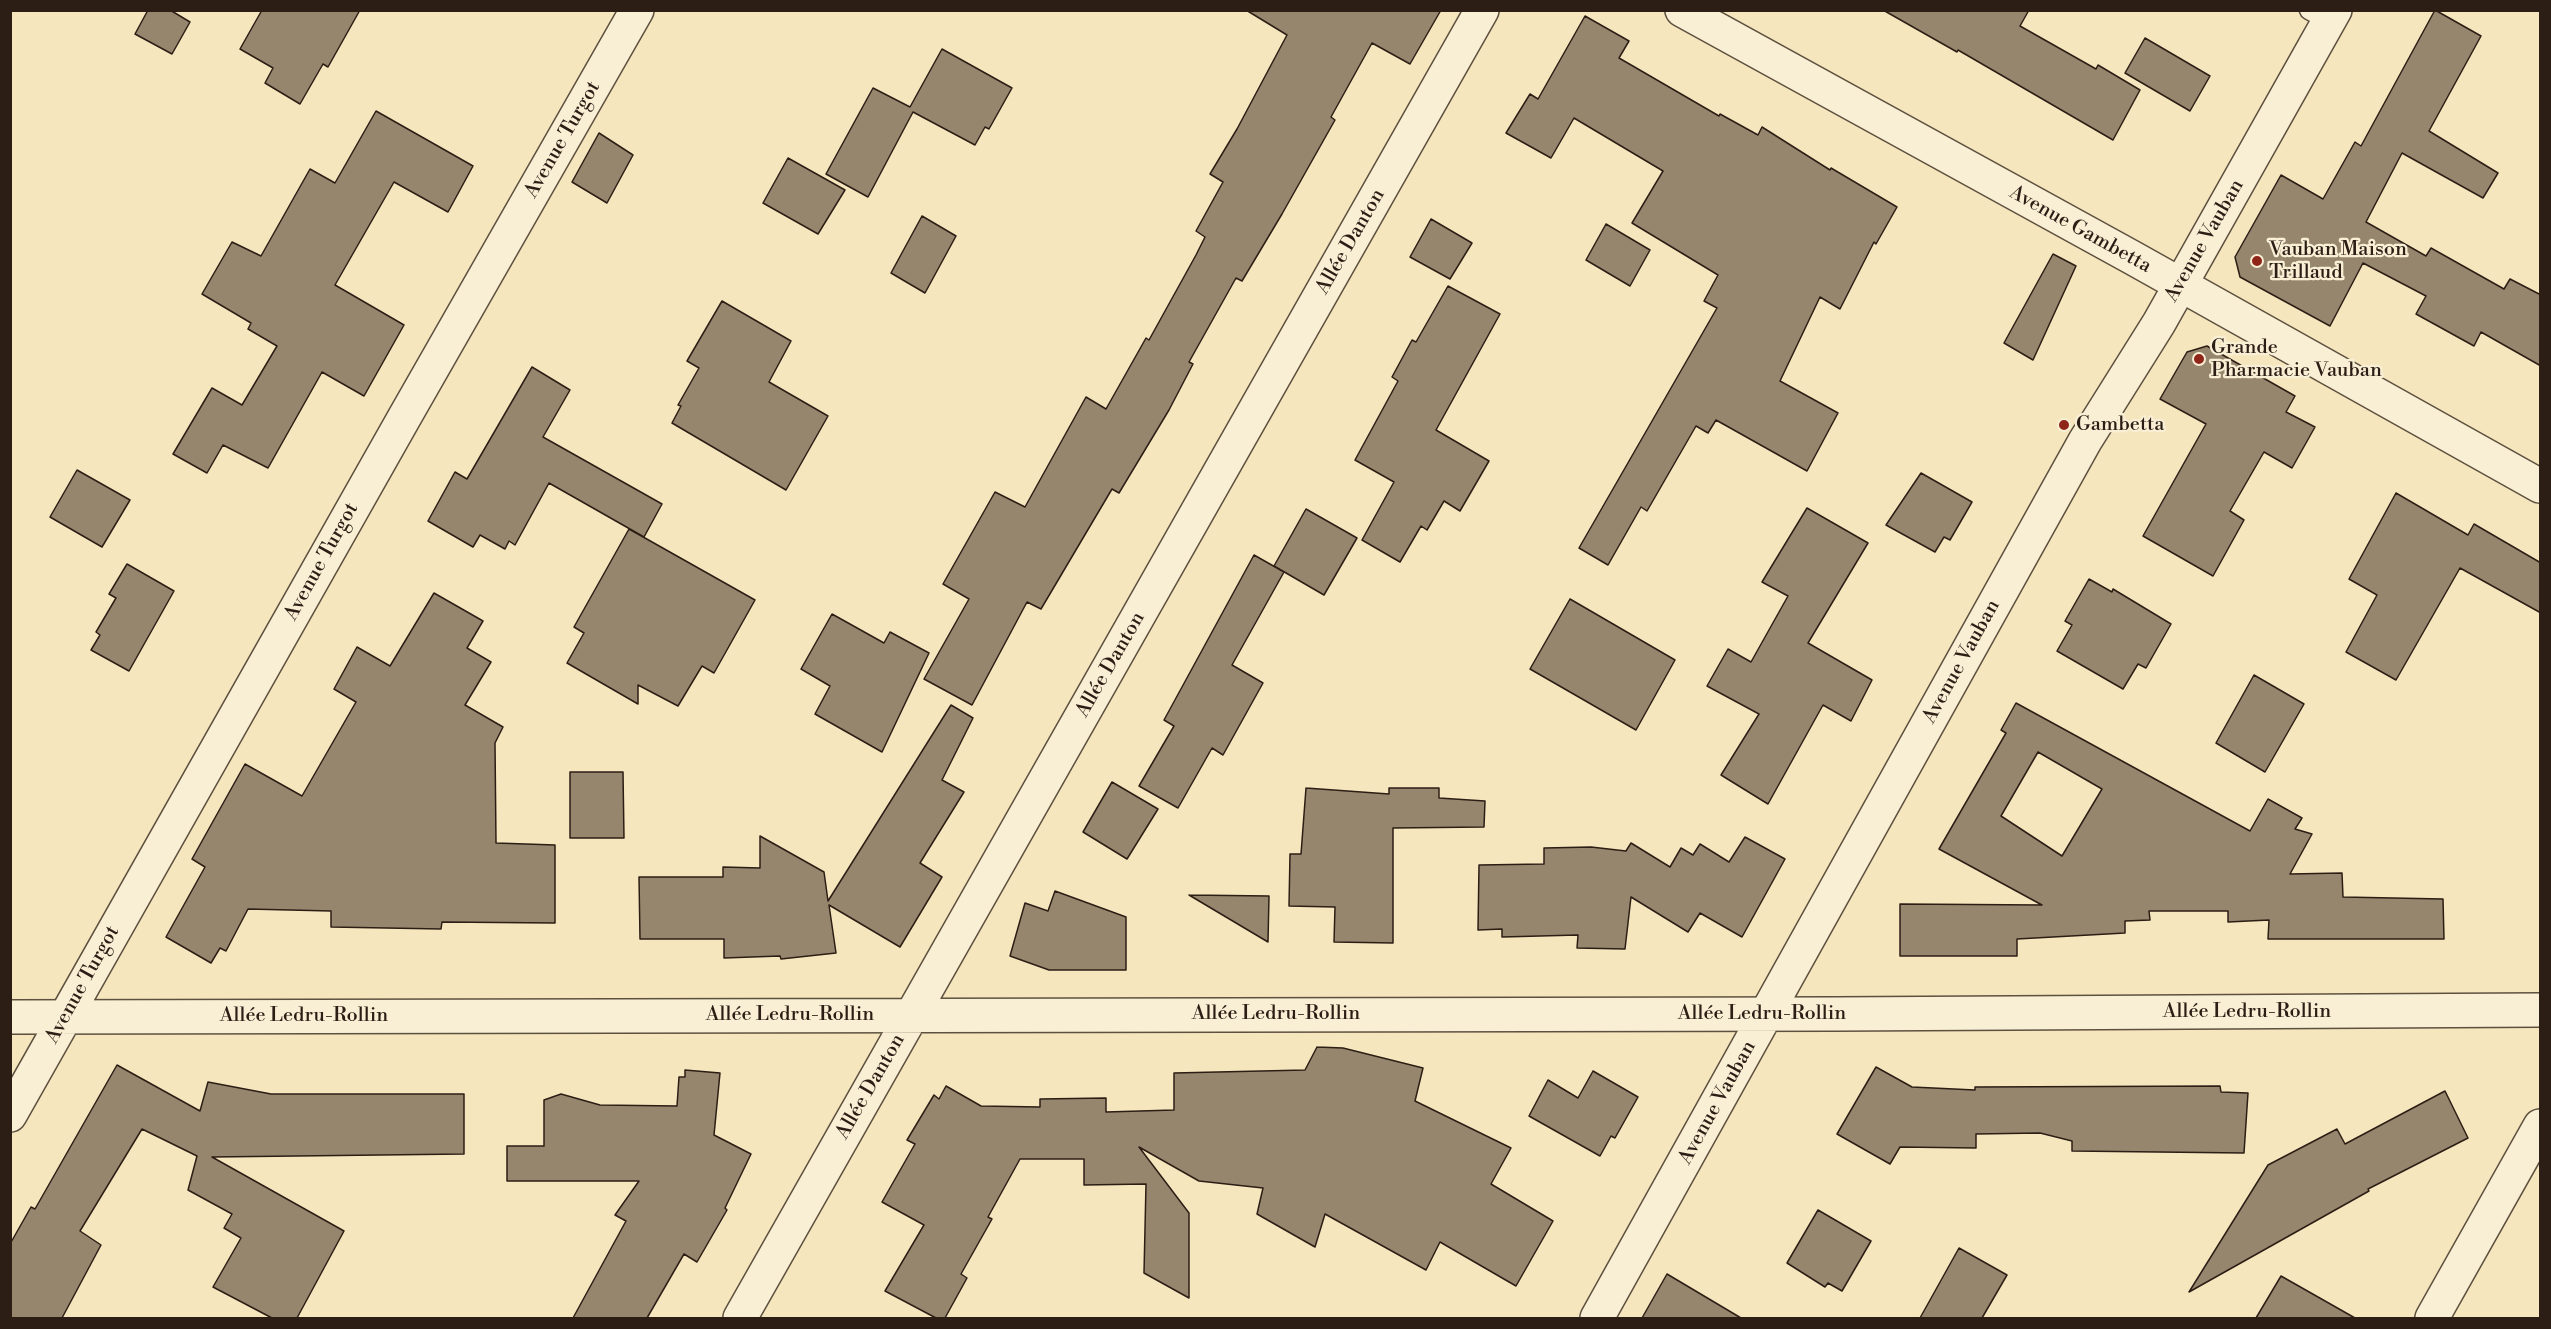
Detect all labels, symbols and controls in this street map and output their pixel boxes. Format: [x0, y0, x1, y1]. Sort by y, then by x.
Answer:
street label: Avenue Turgot [520, 77, 606, 203]
street label: Avenue Vauban [2160, 175, 2250, 307]
street label: Avenue Gambetta [2005, 181, 2155, 279]
street label: Allée Danton [1311, 185, 1391, 299]
place label: Vauban Maison Trillaud [2269, 238, 2407, 285]
marker: Vauban Maison Trillaud [2250, 254, 2264, 268]
place label: Grande Pharmacie Vauban [2211, 336, 2382, 383]
marker: Grande Pharmacie Vauban [2192, 352, 2206, 366]
place label: Gambetta [2076, 413, 2164, 437]
marker: Gambetta [2057, 418, 2071, 432]
street label: Avenue Turgot [280, 499, 364, 625]
street label: Avenue Vauban [1918, 596, 2006, 728]
street label: Allée Danton [1071, 608, 1151, 722]
street label: Avenue Turgot [41, 922, 125, 1048]
street label: Allée Ledru-Rollin [2163, 1000, 2331, 1024]
street label: Allée Ledru-Rollin [1192, 1002, 1360, 1026]
street label: Allée Ledru-Rollin [1678, 1002, 1846, 1026]
street label: Allée Ledru-Rollin [706, 1003, 874, 1027]
street label: Allée Ledru-Rollin [220, 1004, 388, 1028]
street label: Allée Danton [831, 1030, 911, 1144]
street label: Avenue Vauban [1674, 1037, 1762, 1169]

